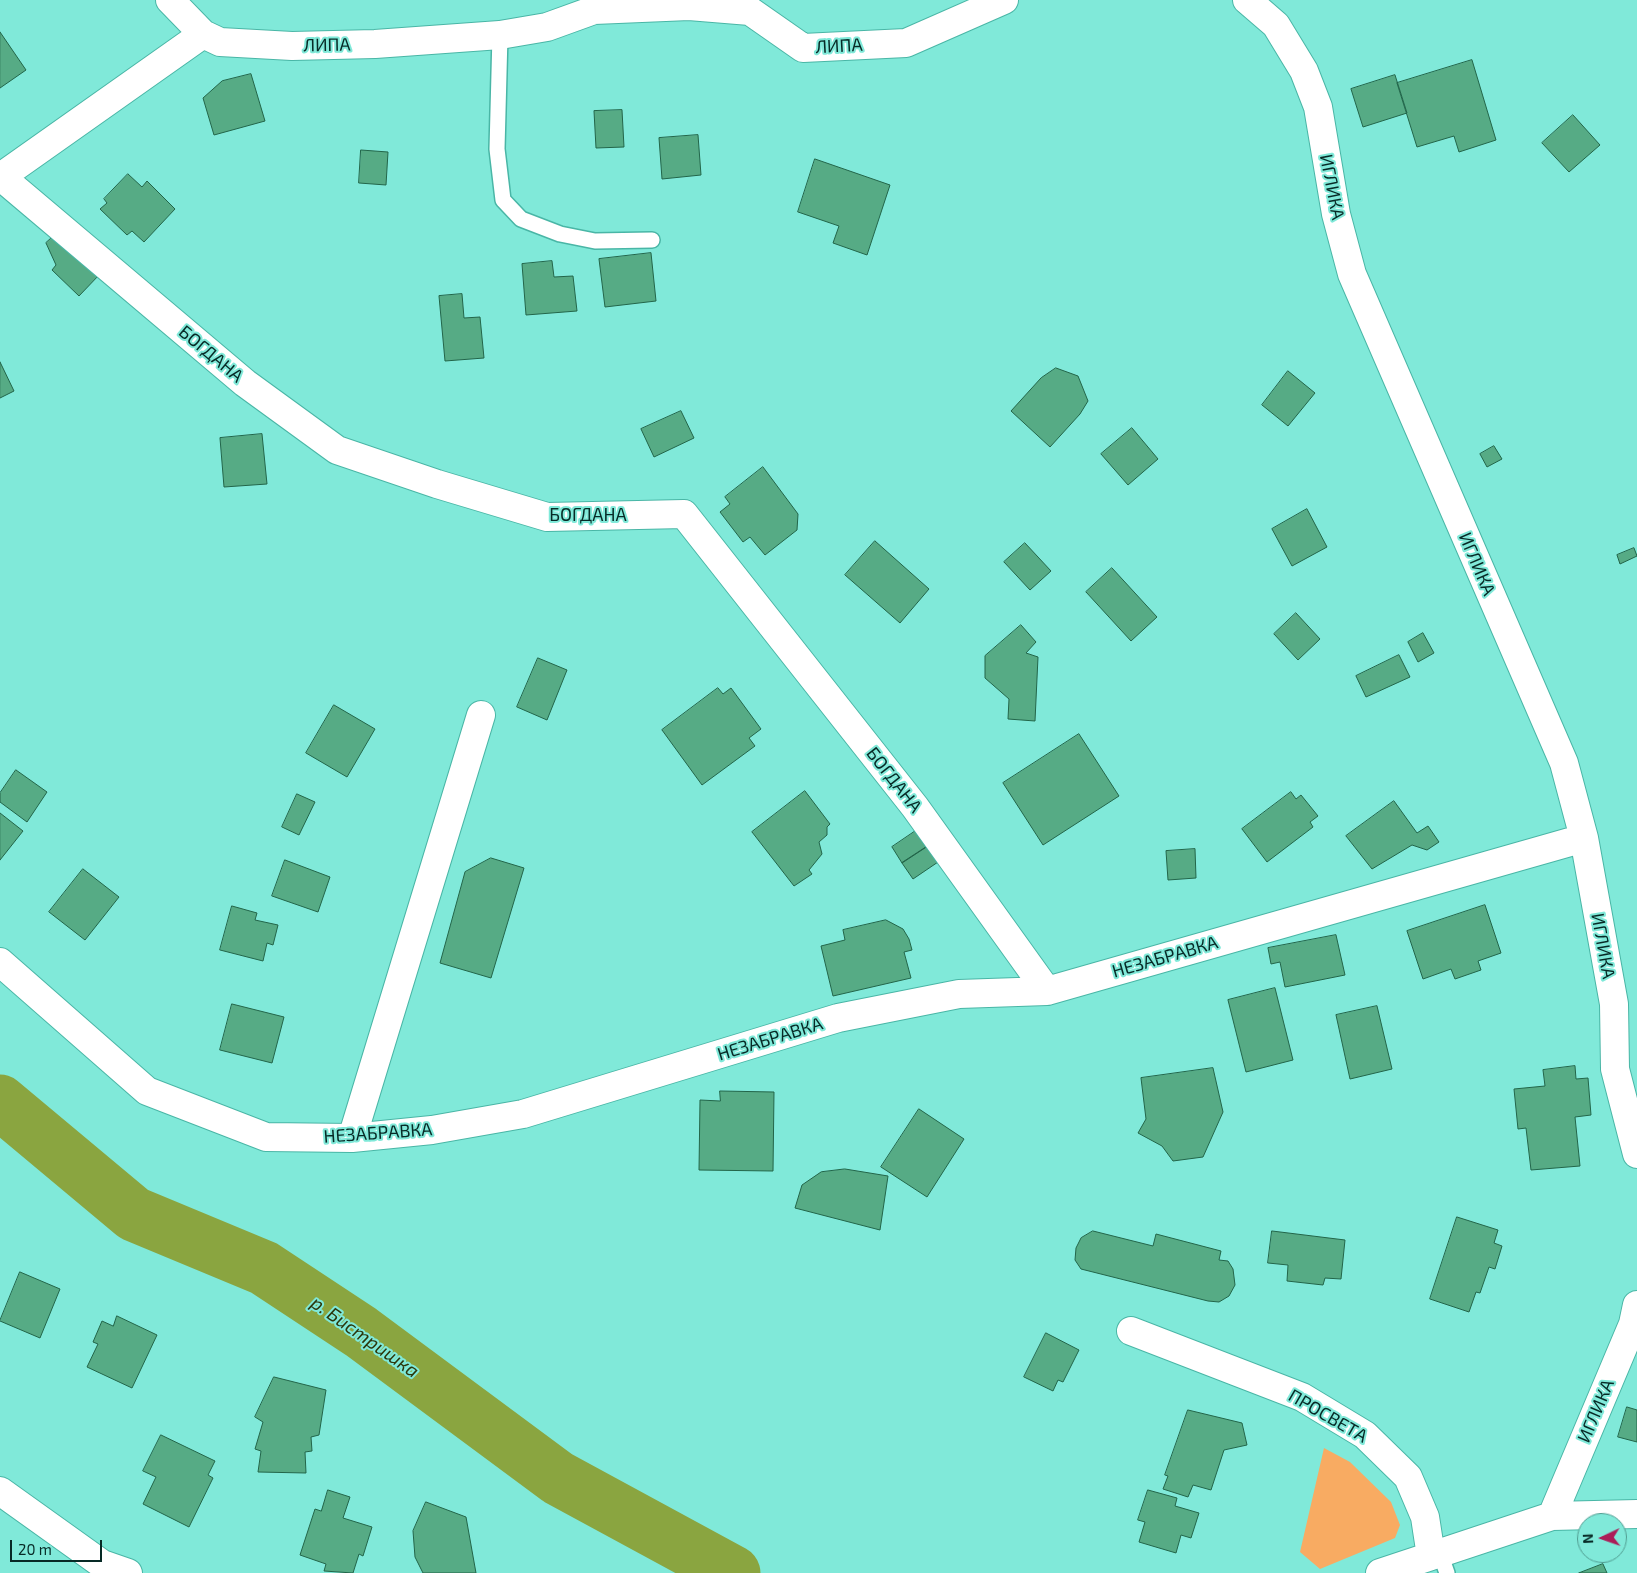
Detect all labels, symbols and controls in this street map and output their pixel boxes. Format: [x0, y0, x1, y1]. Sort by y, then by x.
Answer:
street label: ЛИПА [303, 34, 351, 56]
street label: ЛИПА [815, 34, 863, 58]
street label: ИГЛИКА [1315, 152, 1349, 222]
street label: БОГДАНА [174, 321, 248, 387]
street label: БОГДАНА [549, 504, 627, 526]
street label: ИГЛИКА [1454, 529, 1500, 599]
street label: БОГДАНА [862, 743, 926, 817]
street label: ИГЛИКА [1587, 911, 1619, 981]
street label: НЕЗАБРАВКА [1110, 932, 1220, 982]
street label: НЕЗАБРАВКА [715, 1013, 825, 1065]
street label: НЕЗАБРАВКА [323, 1118, 433, 1148]
water label: р. Бистришка [307, 1291, 423, 1383]
street label: ИГЛИКА [1573, 1376, 1619, 1446]
street label: ПРОСВЕТА [1285, 1385, 1371, 1447]
north arrow [1577, 1513, 1627, 1563]
scale bar [12, 1530, 105, 1562]
text: N [1579, 1533, 1596, 1544]
text: 20 m [18, 1540, 52, 1558]

